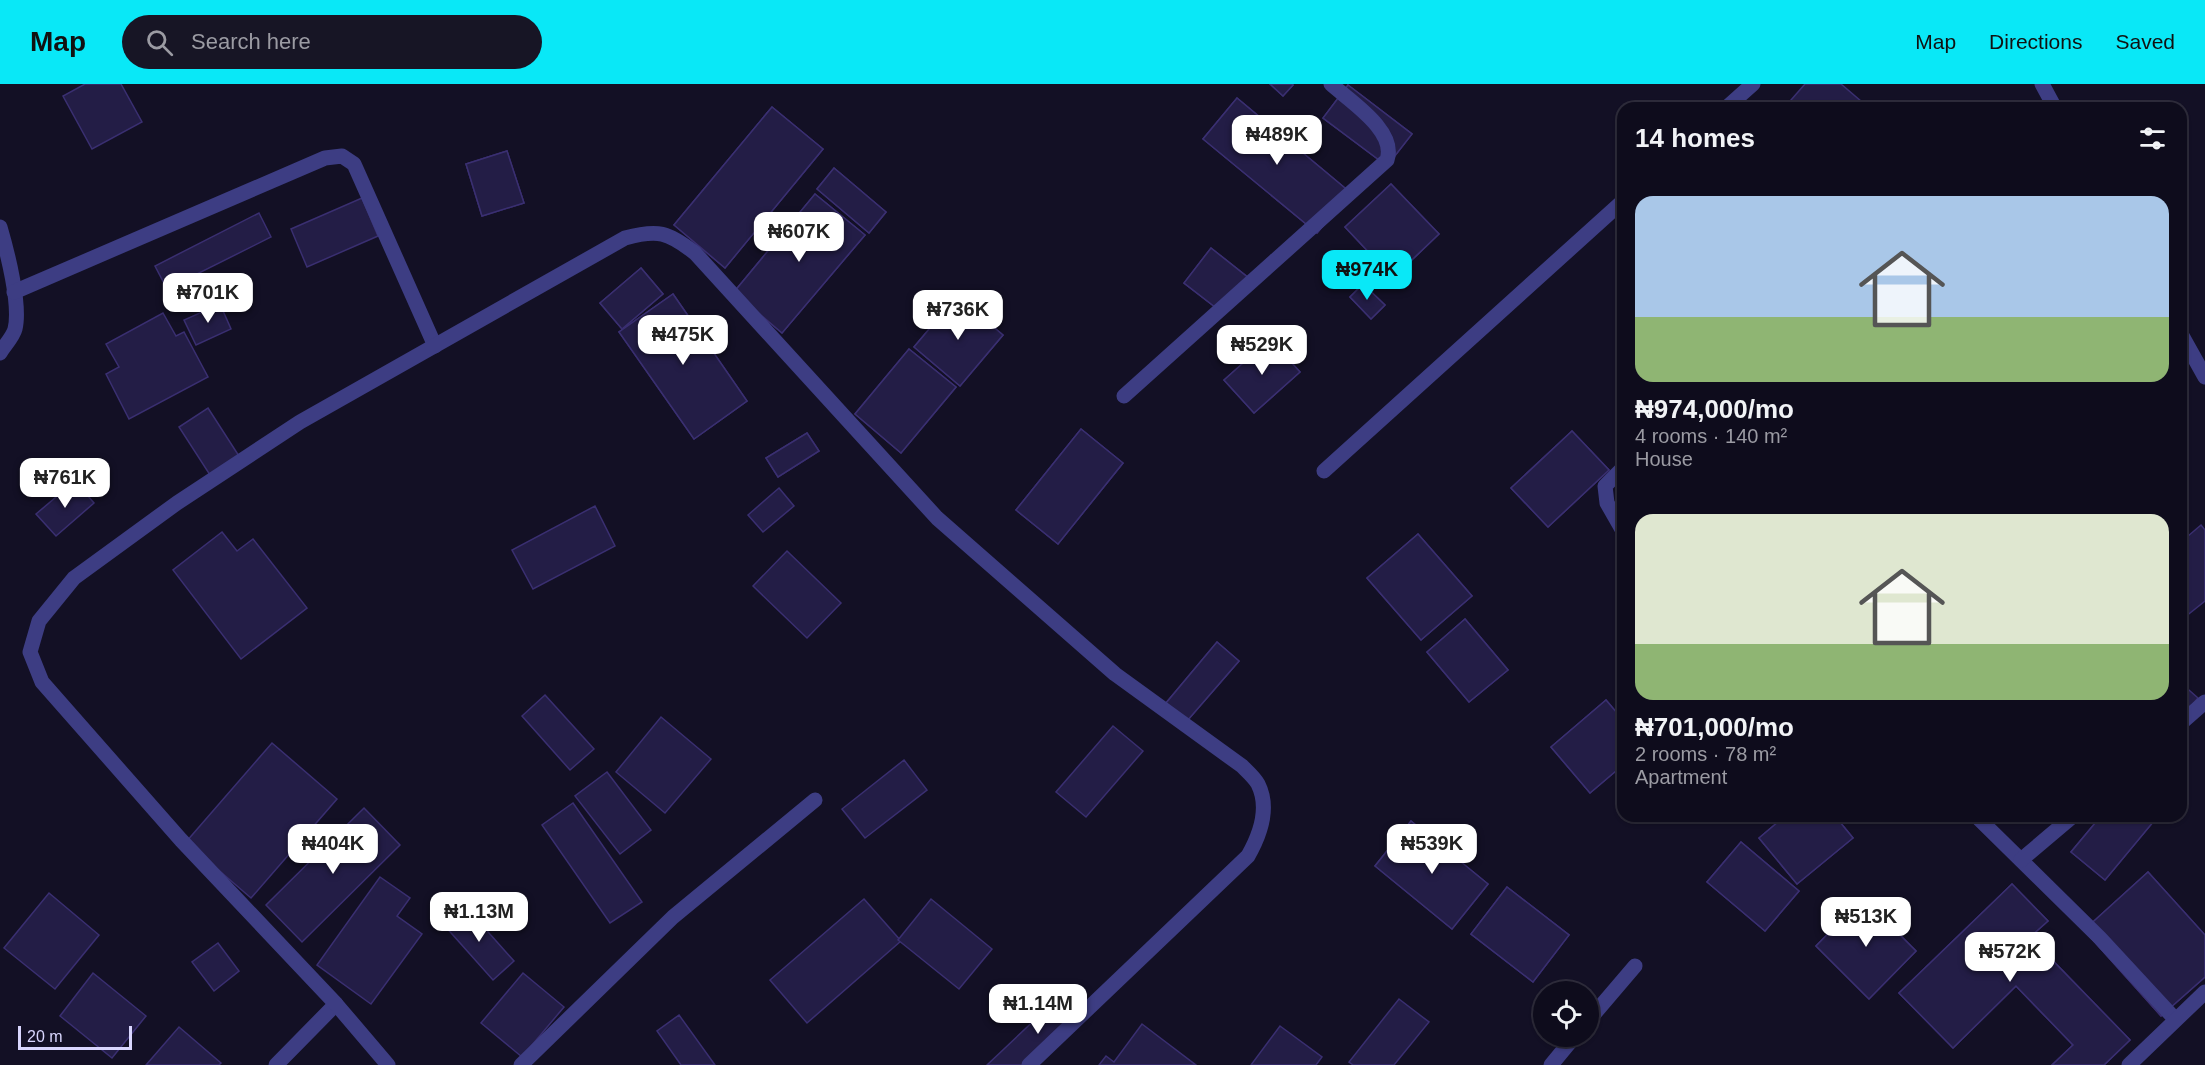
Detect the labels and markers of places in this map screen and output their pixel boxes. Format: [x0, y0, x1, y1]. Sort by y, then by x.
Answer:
pin: ₦489K [1235, 115, 1319, 166]
pin: ₦607K [757, 212, 841, 263]
pin: ₦974K [1325, 250, 1409, 301]
pin: ₦701K [166, 273, 250, 324]
pin: ₦736K [916, 290, 1000, 341]
pin: ₦475K [641, 315, 725, 366]
pin: ₦529K [1220, 325, 1304, 376]
pin: ₦761K [23, 458, 107, 509]
pin: ₦404K [291, 824, 375, 875]
pin: ₦539K [1390, 824, 1474, 875]
pin: ₦1.13M [430, 892, 528, 943]
pin: ₦513K [1824, 897, 1908, 948]
pin: ₦572K [1968, 932, 2052, 983]
pin: ₦1.14M [989, 984, 1087, 1035]

